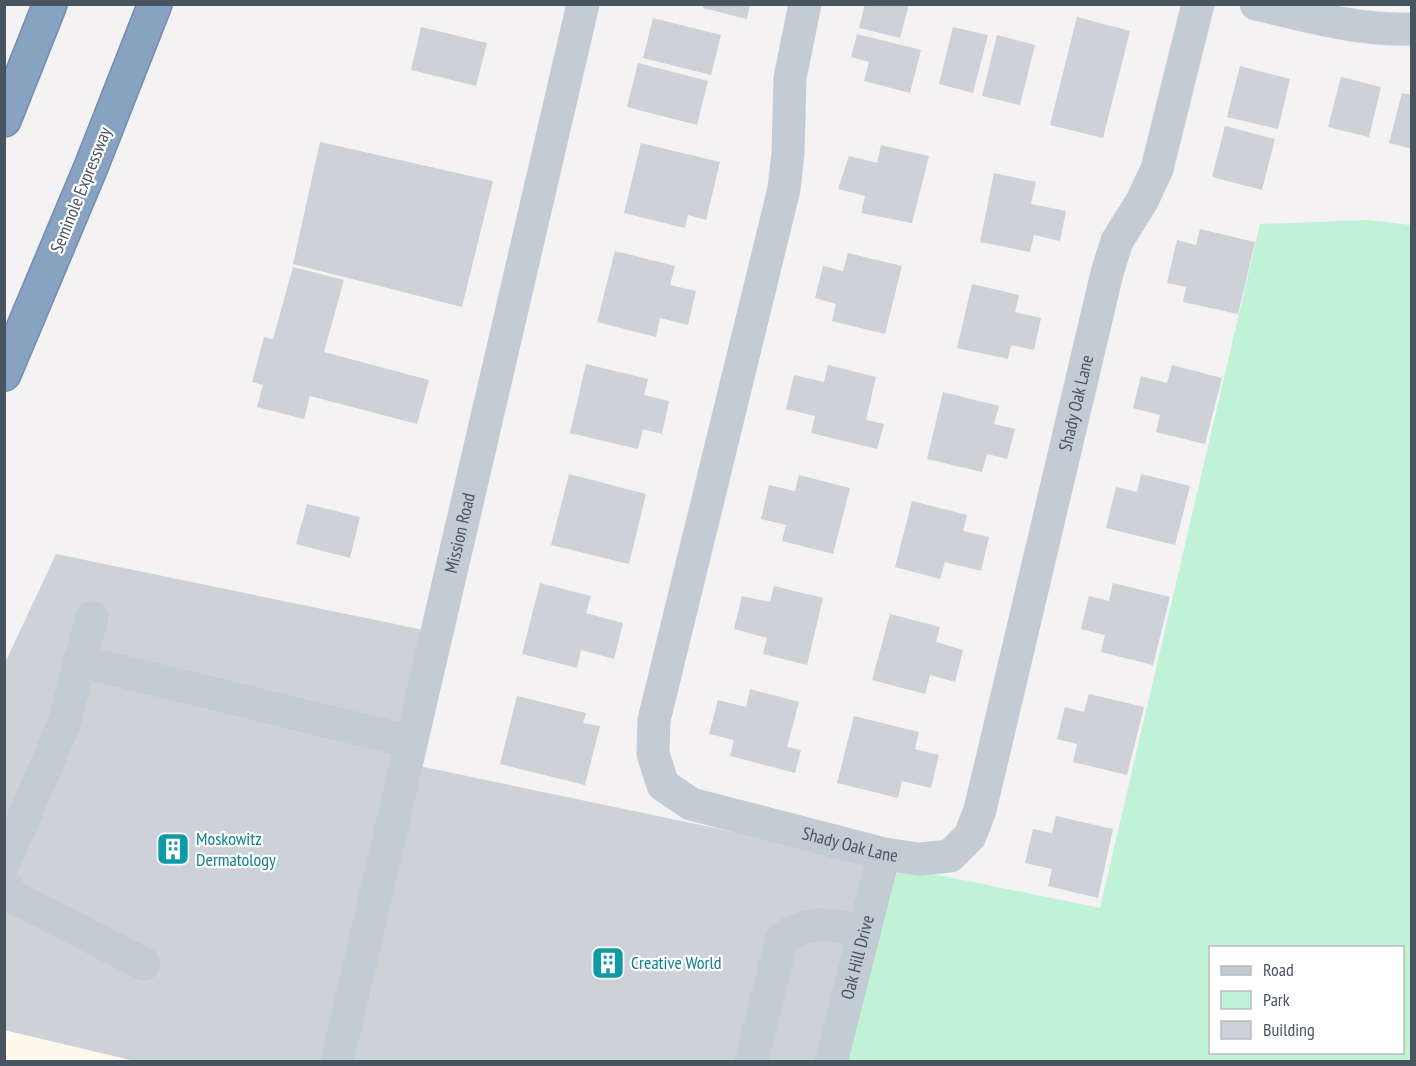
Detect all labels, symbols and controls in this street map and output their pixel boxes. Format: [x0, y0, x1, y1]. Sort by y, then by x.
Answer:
street label: Seminole Expressway [45, 123, 116, 256]
street label: Shady Oak Lane [1053, 353, 1098, 453]
street label: Mission Road [439, 491, 480, 575]
street label: Shady Oak Lane [800, 821, 899, 867]
place label: Moskowitz Dermatology [196, 827, 276, 871]
building icon: Moskowitz Dermatology [155, 831, 191, 867]
street label: Oak Hill Drive [835, 913, 879, 1002]
building icon: Creative World [590, 945, 626, 981]
legend [1209, 946, 1404, 1054]
place label: Creative World [631, 951, 722, 974]
text: Road [1263, 958, 1294, 981]
text: Park [1263, 988, 1290, 1011]
text: Building [1263, 1018, 1315, 1041]

